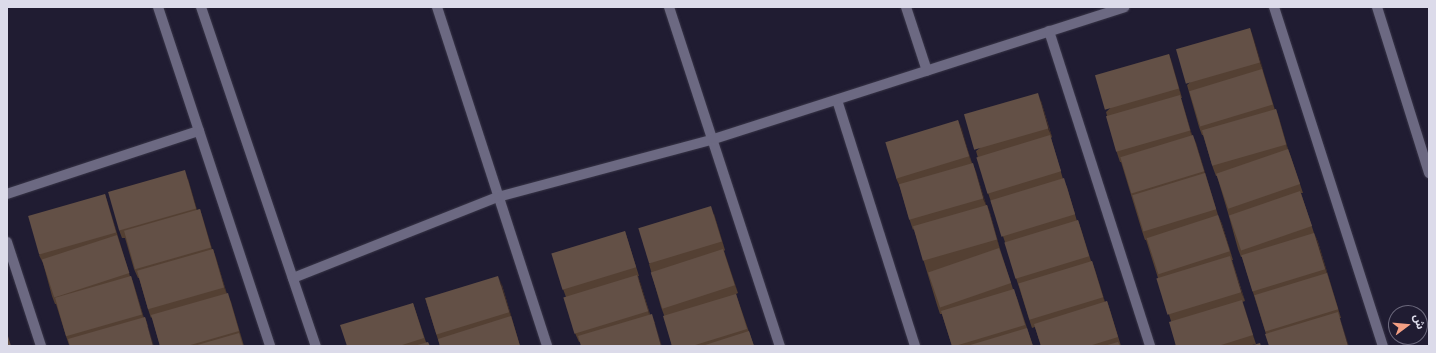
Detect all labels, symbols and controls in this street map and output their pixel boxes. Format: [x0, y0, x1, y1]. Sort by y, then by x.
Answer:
north arrow [1388, 305, 1428, 345]
text: ش [1411, 313, 1427, 331]

